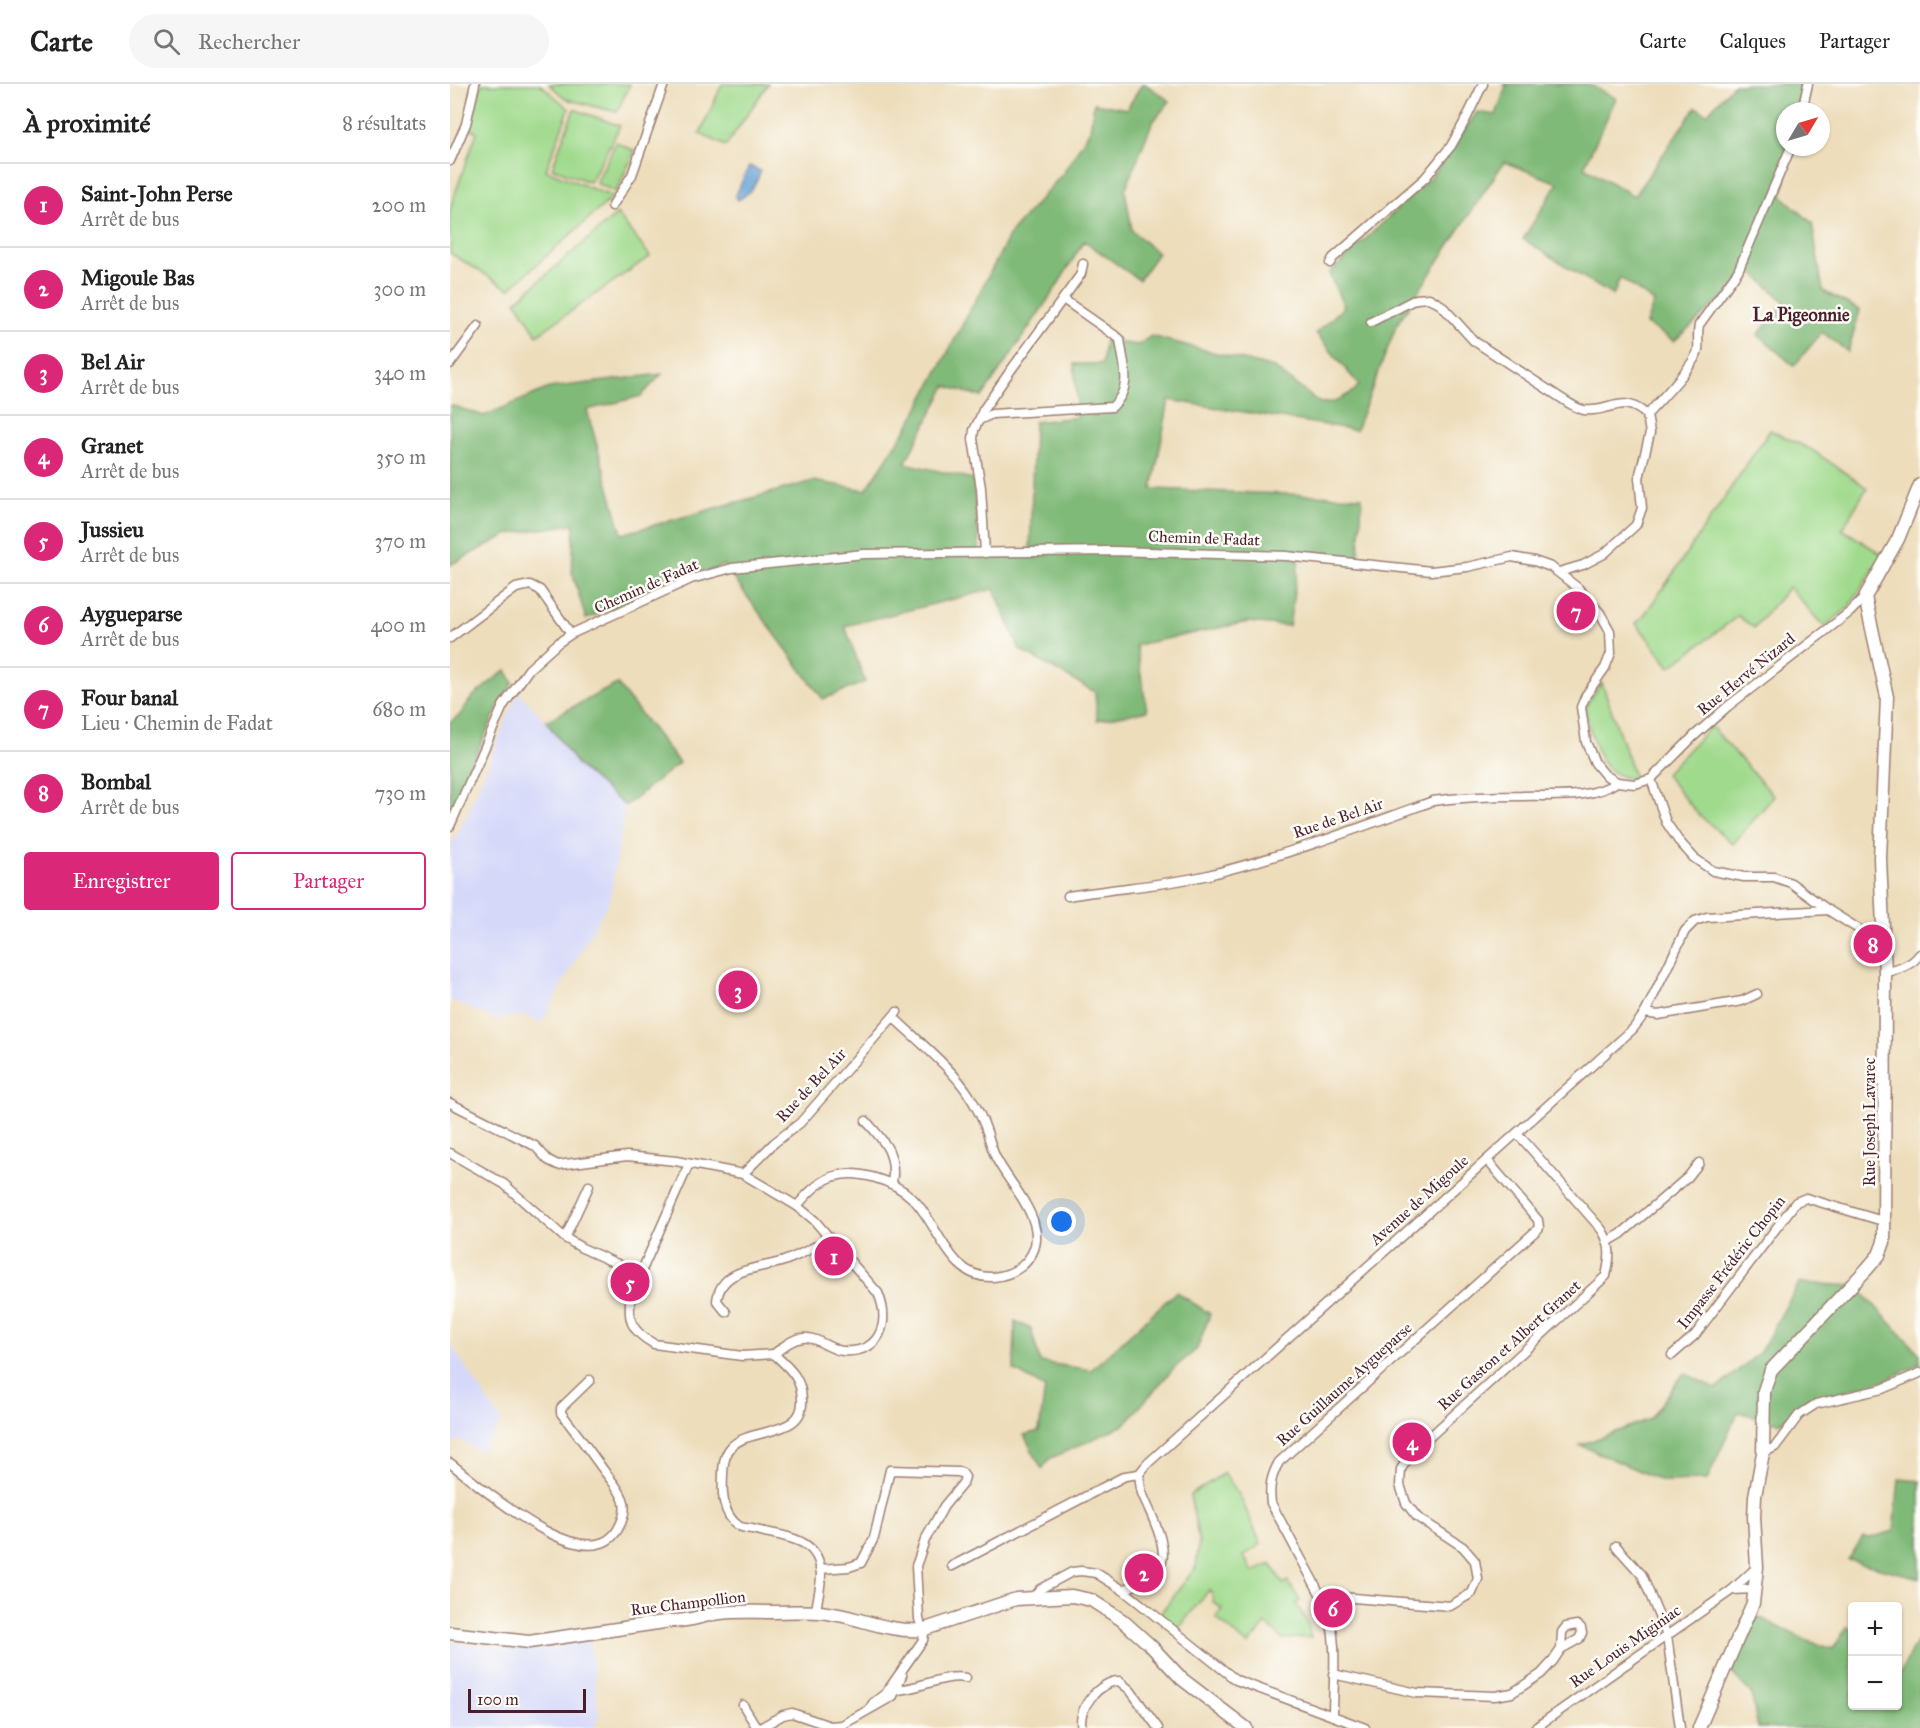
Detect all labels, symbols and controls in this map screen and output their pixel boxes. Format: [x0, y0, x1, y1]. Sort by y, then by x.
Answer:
search box [129, 14, 549, 68]
text: Carte [30, 24, 93, 59]
icon: search [150, 25, 183, 58]
text: Rechercher [198, 28, 300, 55]
text: Carte [1639, 28, 1686, 54]
text: Calques [1719, 28, 1786, 54]
text: Partager [1819, 28, 1890, 54]
north arrow [1776, 102, 1830, 156]
text: À proximité [24, 107, 150, 139]
text: 8 résultats [342, 111, 426, 135]
text: Saint-John Perse [81, 180, 233, 207]
text: 1 [40, 193, 47, 217]
text: 200 m [372, 193, 426, 217]
text: Arrêt de bus [81, 207, 179, 231]
text: Migoule Bas [81, 264, 195, 291]
text: 2 [39, 277, 48, 301]
text: 300 m [374, 277, 426, 301]
text: Arrêt de bus [81, 291, 179, 315]
district label: La Pigeonnie [1753, 304, 1850, 327]
text: Bel Air [81, 348, 145, 375]
text: 3 [40, 361, 48, 385]
text: 340 m [374, 361, 426, 385]
text: Arrêt de bus [81, 375, 179, 399]
text: Granet [81, 432, 143, 459]
text: 4 [38, 445, 49, 469]
text: 350 m [376, 445, 426, 469]
text: Arrêt de bus [81, 459, 179, 483]
text: Jussieu [81, 516, 144, 543]
street label: Chemin de Fadat [1148, 527, 1261, 549]
text: 5 [39, 529, 48, 553]
text: 370 m [375, 529, 426, 553]
text: Arrêt de bus [81, 543, 179, 567]
street label: Chemin de Fadat [591, 554, 701, 617]
pin: 7 [1556, 588, 1596, 634]
text: Aygueparse [81, 600, 182, 627]
text: 6 [38, 613, 49, 637]
text: 400 m [370, 613, 426, 637]
text: Arrêt de bus [81, 627, 179, 651]
street label: Rue Hervé Nizard [1693, 629, 1799, 719]
text: Four banal [81, 684, 178, 711]
text: 7 [38, 697, 49, 721]
text: 680 m [372, 697, 426, 721]
text: Lieu · Chemin de Fadat [81, 711, 273, 735]
text: Bombal [81, 768, 151, 795]
text: 8 [38, 781, 49, 805]
text: 730 m [375, 781, 426, 805]
street label: Rue de Bel Air [1290, 794, 1386, 842]
text: Arrêt de bus [81, 795, 179, 819]
button: Enregistrer [24, 852, 219, 910]
button: Partager [231, 852, 426, 910]
pin: 8 [1854, 922, 1892, 966]
pin: 3 [718, 968, 758, 1012]
street label: Rue de Bel Air [772, 1044, 850, 1126]
street label: Rue Joseph Lavarec [1860, 1057, 1880, 1186]
street label: Avenue de Migoule [1365, 1151, 1473, 1251]
street label: Impasse Frédéric Chopin [1673, 1191, 1789, 1332]
your location [1047, 1207, 1076, 1236]
pin: 1 [814, 1234, 854, 1278]
pin: 5 [610, 1260, 650, 1304]
street label: Rue Gaston et Albert Granet [1434, 1276, 1585, 1414]
street label: Rue Guillaume Aygueparse [1272, 1318, 1417, 1451]
pin: 4 [1392, 1420, 1432, 1464]
pin: 2 [1124, 1550, 1164, 1596]
street label: Rue Champollion [629, 1586, 747, 1619]
pin: 6 [1314, 1586, 1352, 1630]
street label: Rue Louis Miginiac [1566, 1600, 1685, 1692]
map controls [1848, 1602, 1902, 1710]
button: + [1848, 1602, 1902, 1656]
button: − [1848, 1656, 1902, 1710]
scale bar [468, 1686, 586, 1714]
text: 100 m [477, 1690, 519, 1709]

